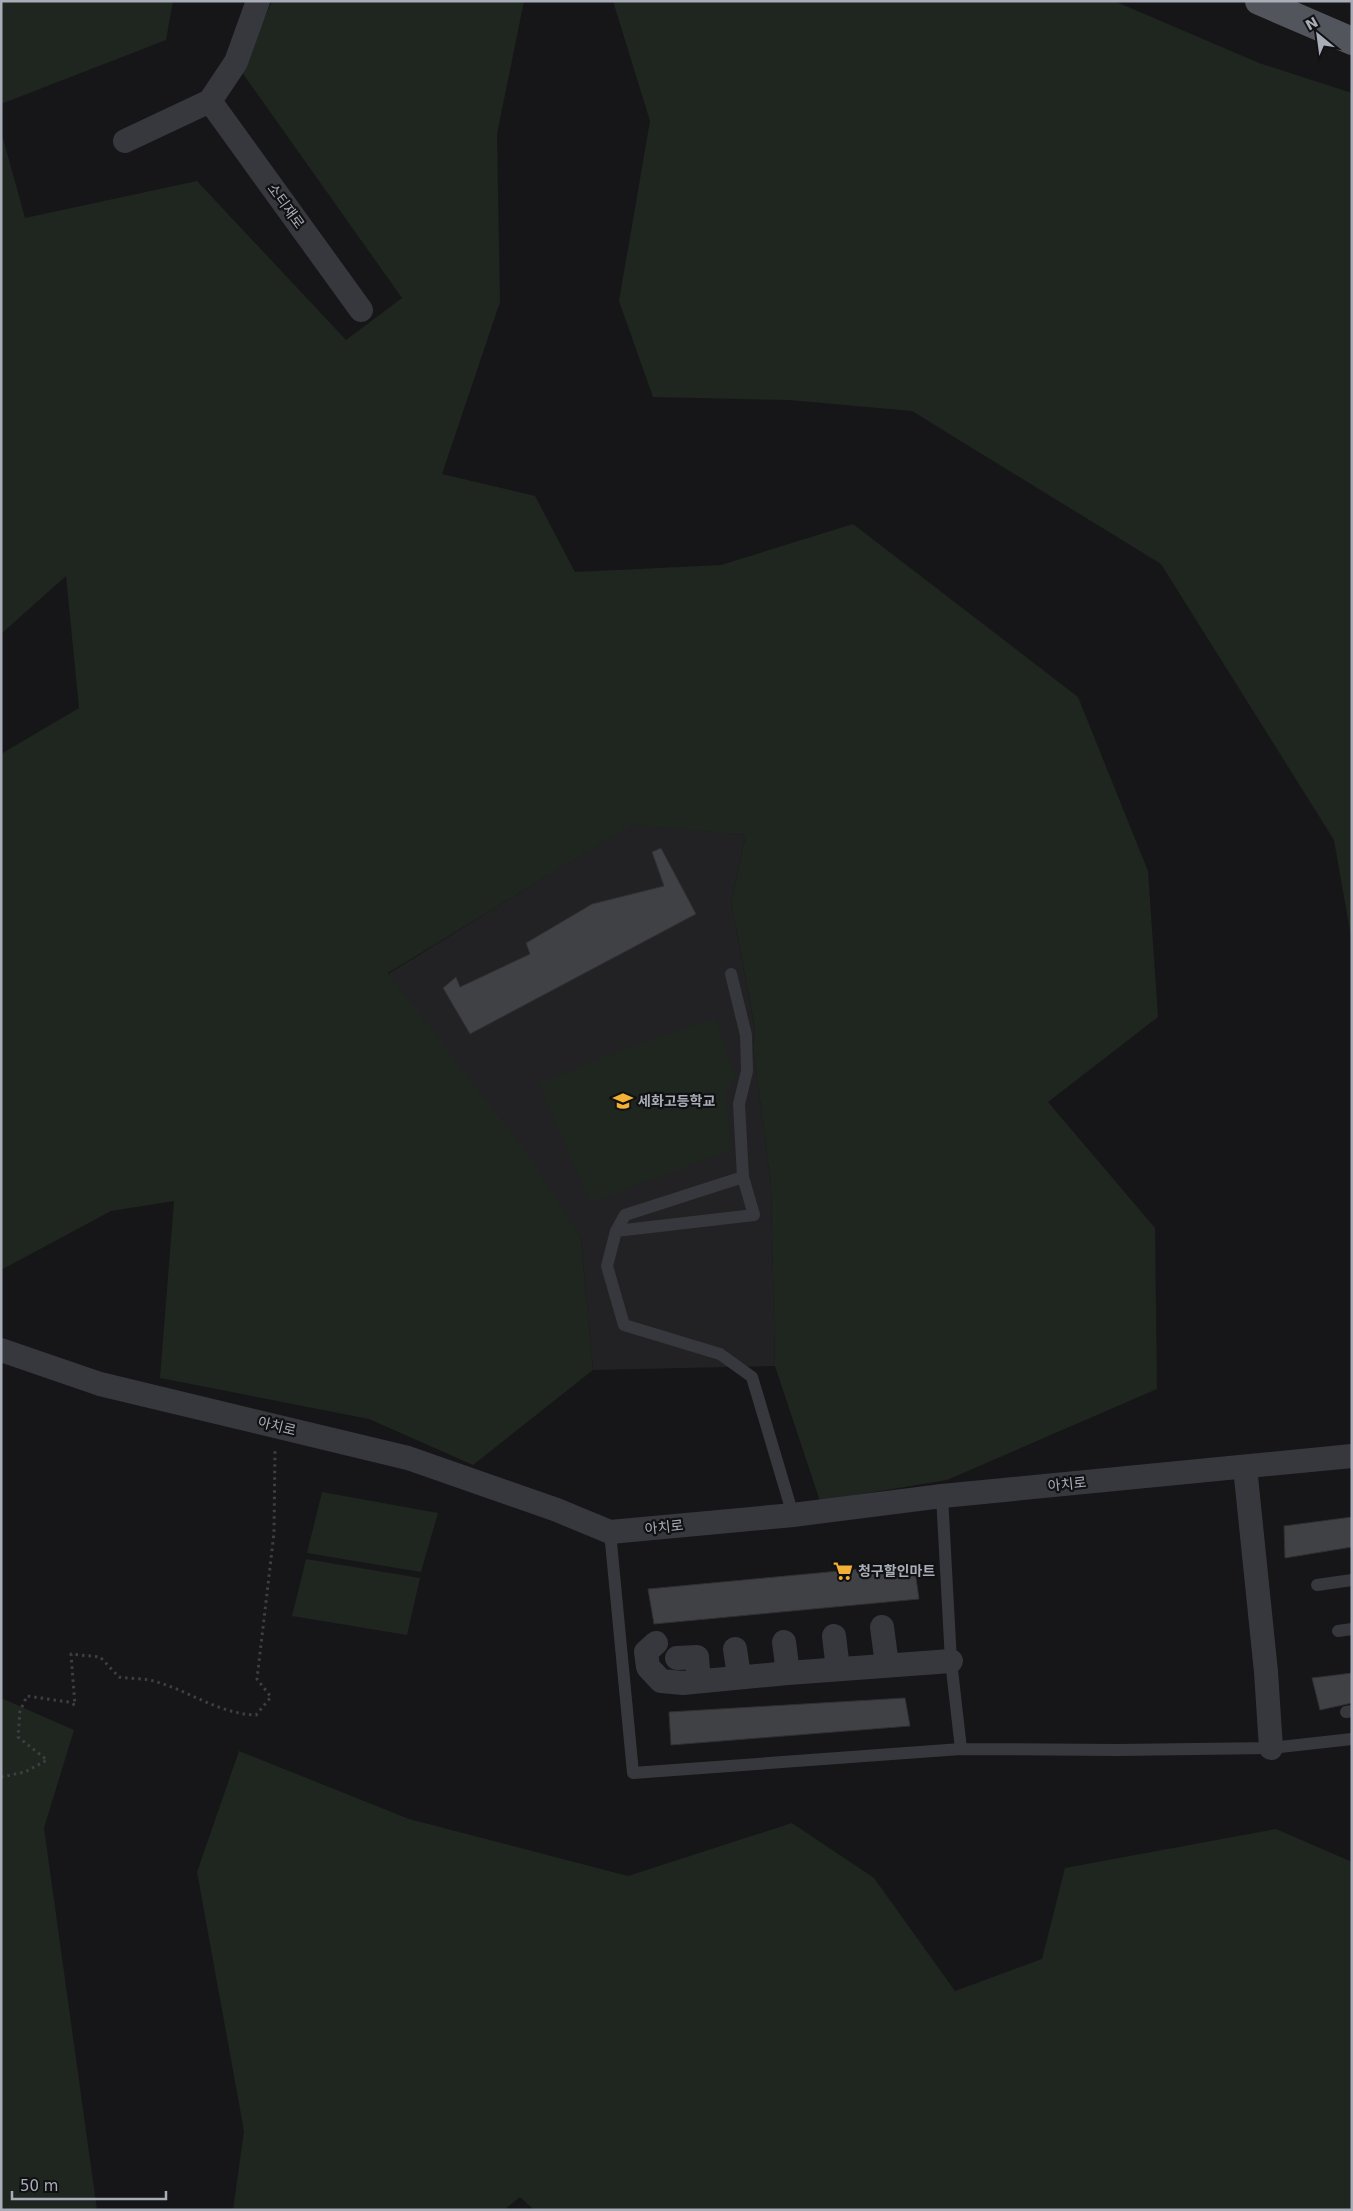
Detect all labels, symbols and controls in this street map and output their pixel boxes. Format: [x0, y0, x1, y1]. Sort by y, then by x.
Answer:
north arrow [1293, 10, 1343, 60]
text: N [1303, 14, 1321, 33]
street label: 소티재로 [264, 180, 308, 232]
school or university icon: 세화고등학교 [612, 1090, 634, 1112]
place label: 세화고등학교 [638, 1093, 715, 1109]
street label: 아치로 [256, 1414, 298, 1438]
street label: 아치로 [1047, 1474, 1087, 1494]
street label: 아치로 [644, 1517, 684, 1537]
supermarket icon: 청구할인마트 [832, 1560, 854, 1582]
place label: 청구할인마트 [858, 1563, 935, 1579]
scale bar [12, 2168, 166, 2200]
text: 50 m [20, 2177, 58, 2195]

